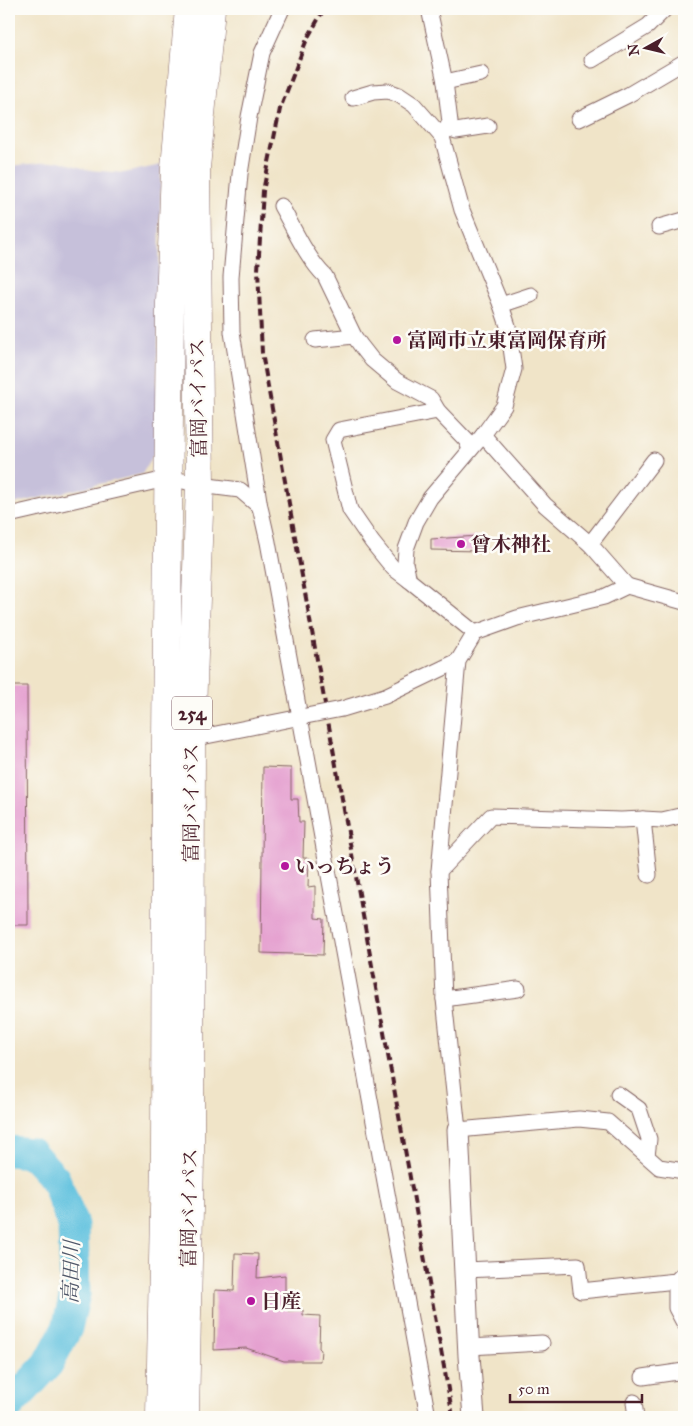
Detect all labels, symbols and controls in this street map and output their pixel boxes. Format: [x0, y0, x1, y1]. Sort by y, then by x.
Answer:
north arrow [620, 22, 670, 72]
text: N [624, 43, 643, 57]
place label: 富岡市立東富岡保育所 [407, 328, 607, 352]
marker: 富岡市立東富岡保育所 [391, 334, 403, 346]
street label: 富岡バイパス [185, 338, 211, 458]
place label: 曾木神社 [471, 532, 551, 556]
marker: 曾木神社 [455, 538, 467, 550]
road number: 254 [172, 696, 212, 730]
street label: 富岡バイパス [179, 743, 203, 863]
place label: いっちょう [295, 854, 395, 878]
marker: いっちょう [279, 860, 291, 872]
street label: 富岡バイパス [176, 1148, 202, 1268]
water label: 高田川 [57, 1238, 85, 1304]
place label: 日産 [261, 1289, 301, 1313]
marker: 日産 [245, 1295, 257, 1307]
scale bar [510, 1371, 643, 1403]
text: 50 m [518, 1380, 550, 1398]

